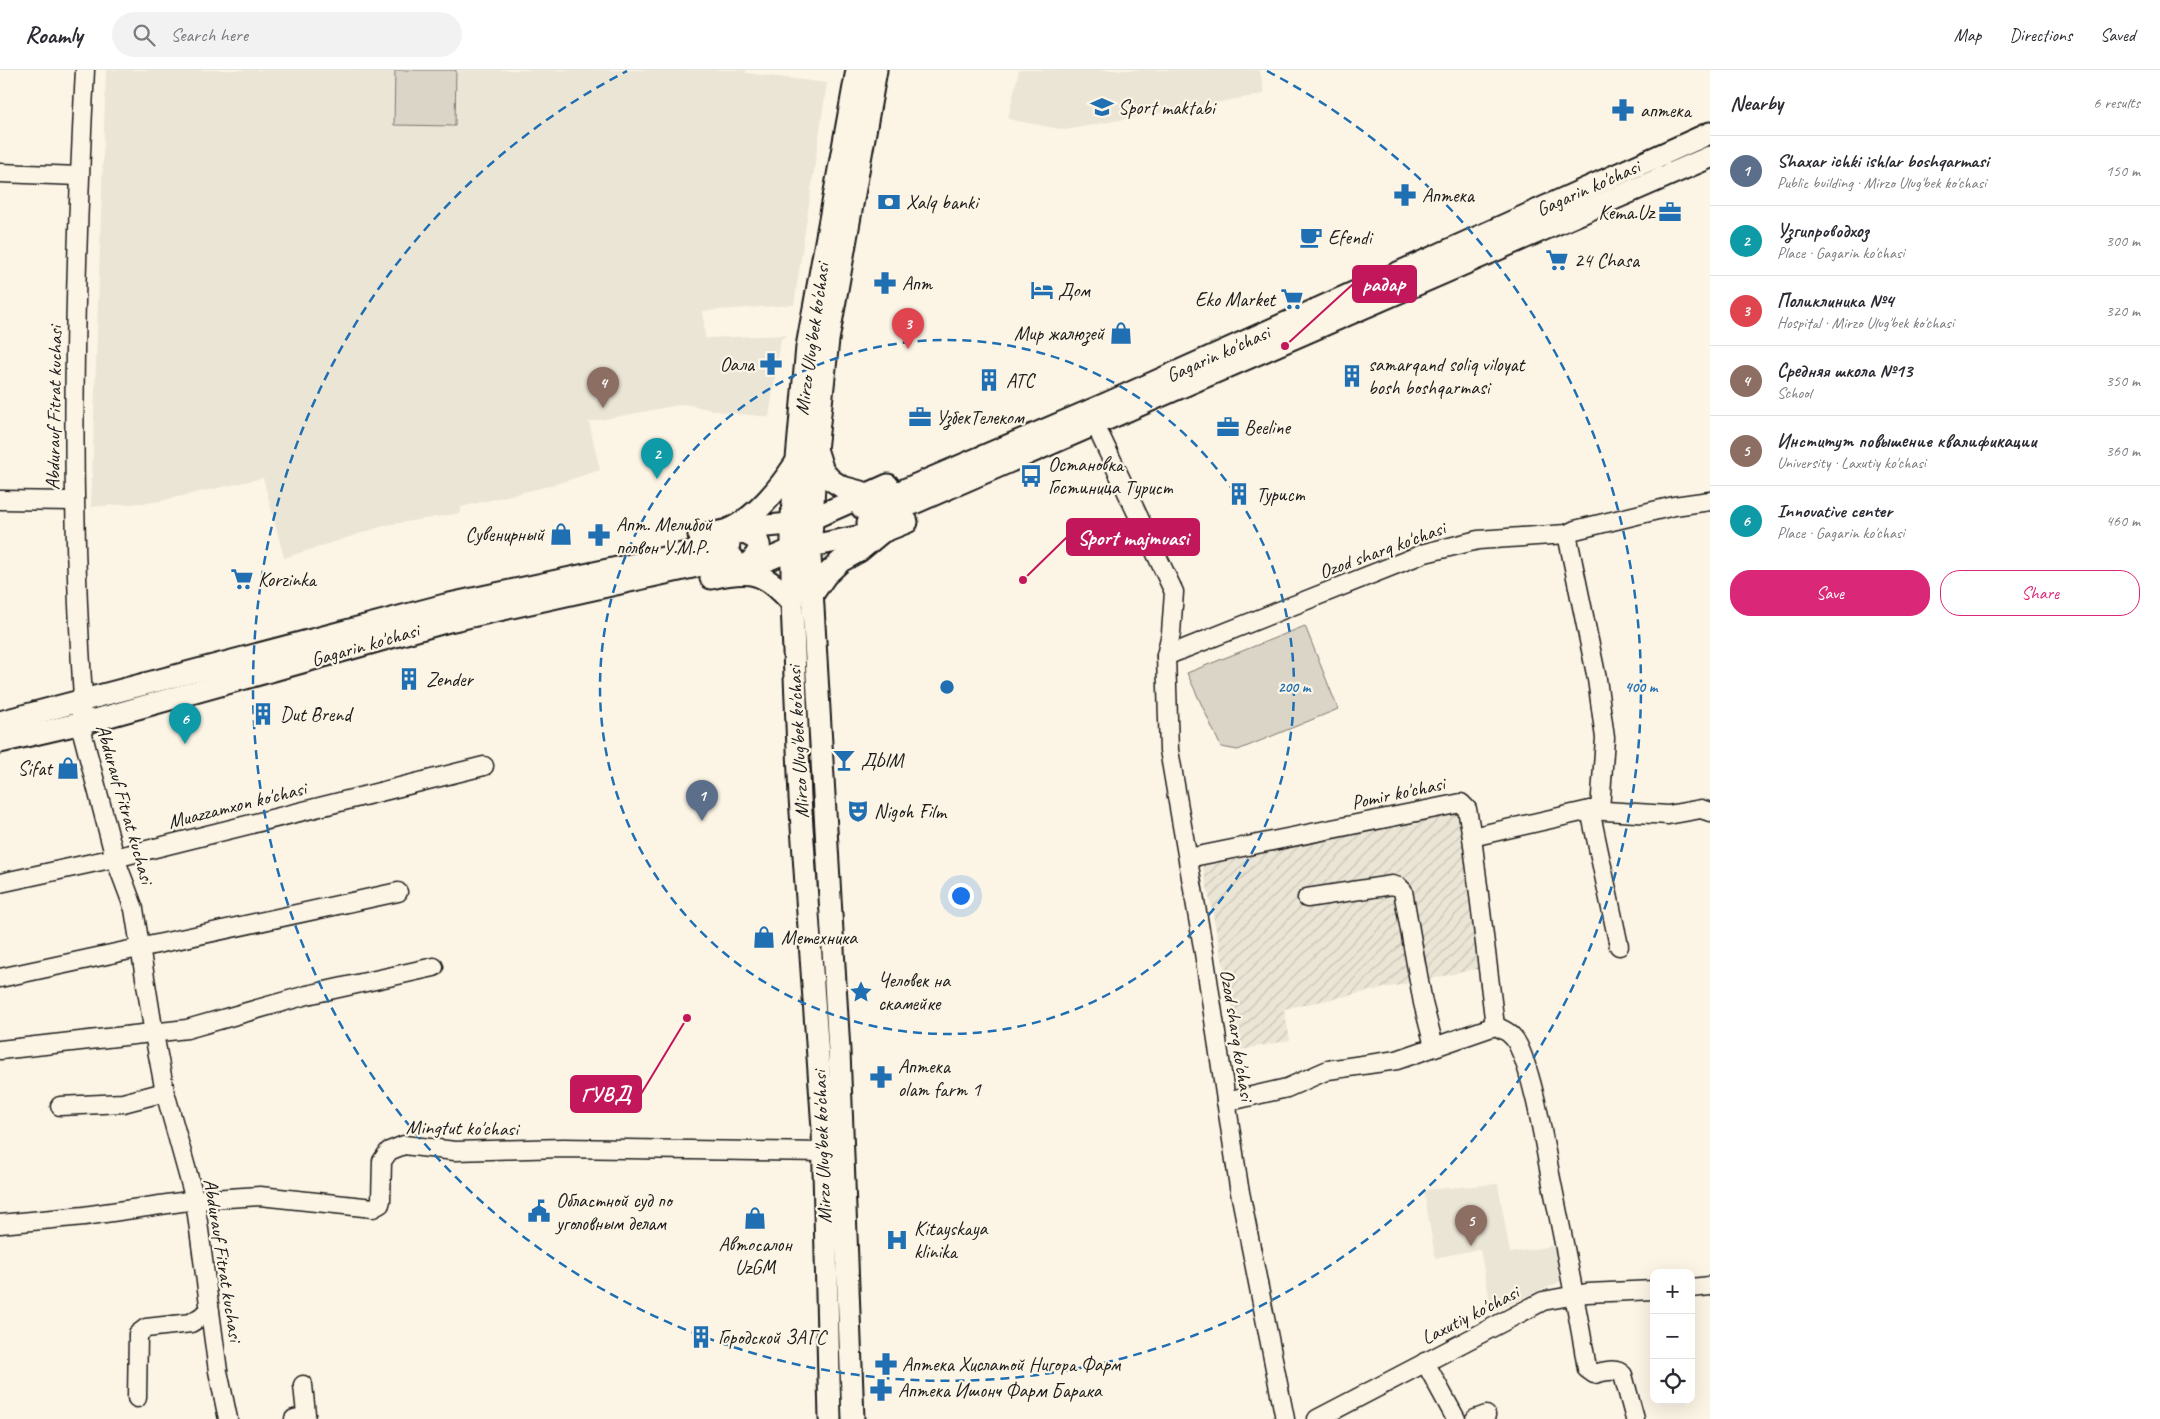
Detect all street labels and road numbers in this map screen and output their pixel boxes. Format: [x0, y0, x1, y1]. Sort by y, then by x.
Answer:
street label: Gagarin ko'chasi [1532, 153, 1646, 222]
street label: Mirzo Ulug'bek ko'chasi [789, 259, 835, 417]
street label: Gagarin ko'chasi [1162, 319, 1276, 388]
street label: Abdurauf Fitrat kuchasi [40, 323, 68, 490]
street label: Ozod sharq ko'chasi [1315, 515, 1451, 584]
street label: Gagarin ko'chasi [308, 617, 424, 672]
street label: Mirzo Ulug'bek ko'chasi [781, 663, 814, 819]
street label: Abdurauf Fitrat kuchasi [90, 722, 160, 889]
street label: Pomir ko'chasi [1349, 770, 1449, 815]
street label: Muazzamxon ko'chasi [165, 775, 311, 834]
street label: Ozod sharq ko'chasi [1214, 968, 1260, 1105]
street label: Mirzo Ulug'bek ko'chasi [807, 1068, 837, 1224]
street label: Mingtut ko'chasi [406, 1115, 521, 1142]
street label: Abdurauf Fitrat kuchasi [198, 1177, 249, 1345]
street label: Laxutiy ko'chasi [1417, 1279, 1525, 1350]

